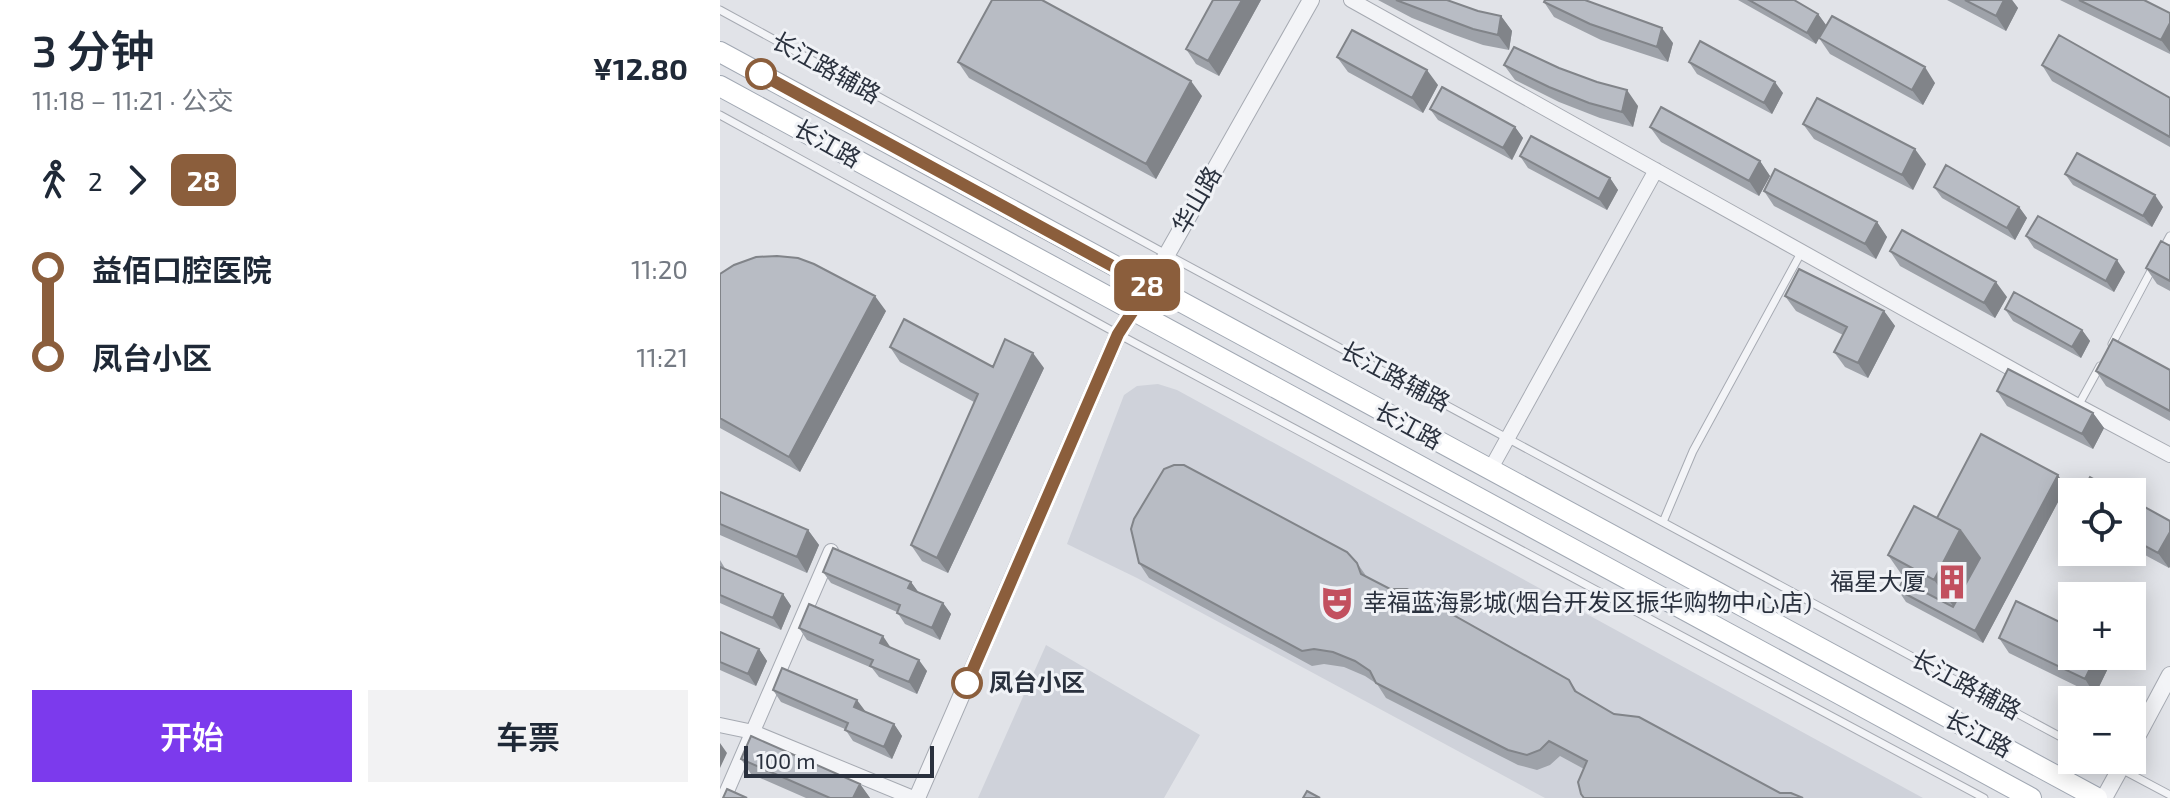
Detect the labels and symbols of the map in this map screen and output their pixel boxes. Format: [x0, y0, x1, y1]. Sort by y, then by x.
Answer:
street label: 长江路辅路 [767, 25, 886, 108]
unlabelled marker [746, 59, 776, 89]
street label: 长江路 [789, 113, 866, 173]
street label: 华山路 [1165, 161, 1226, 238]
line badge: 28 [1111, 259, 1183, 311]
street label: 长江路辅路 [1336, 335, 1455, 417]
street label: 长江路 [1370, 395, 1447, 454]
building icon: 福星大厦 [1933, 563, 1971, 601]
place label: 福星大厦 [1830, 566, 1926, 595]
theatre icon: 幸福蓝海影城(烟台开发区振华购物中心店) [1318, 584, 1356, 622]
place label: 幸福蓝海影城(烟台开发区振华购物中心店) [1363, 587, 1812, 616]
street label: 长江路辅路 [1907, 643, 2026, 725]
place label: 凤台小区 [989, 667, 1085, 696]
marker: 凤台小区 [952, 668, 982, 698]
street label: 长江路 [1940, 703, 2017, 762]
scale bar [744, 742, 934, 778]

